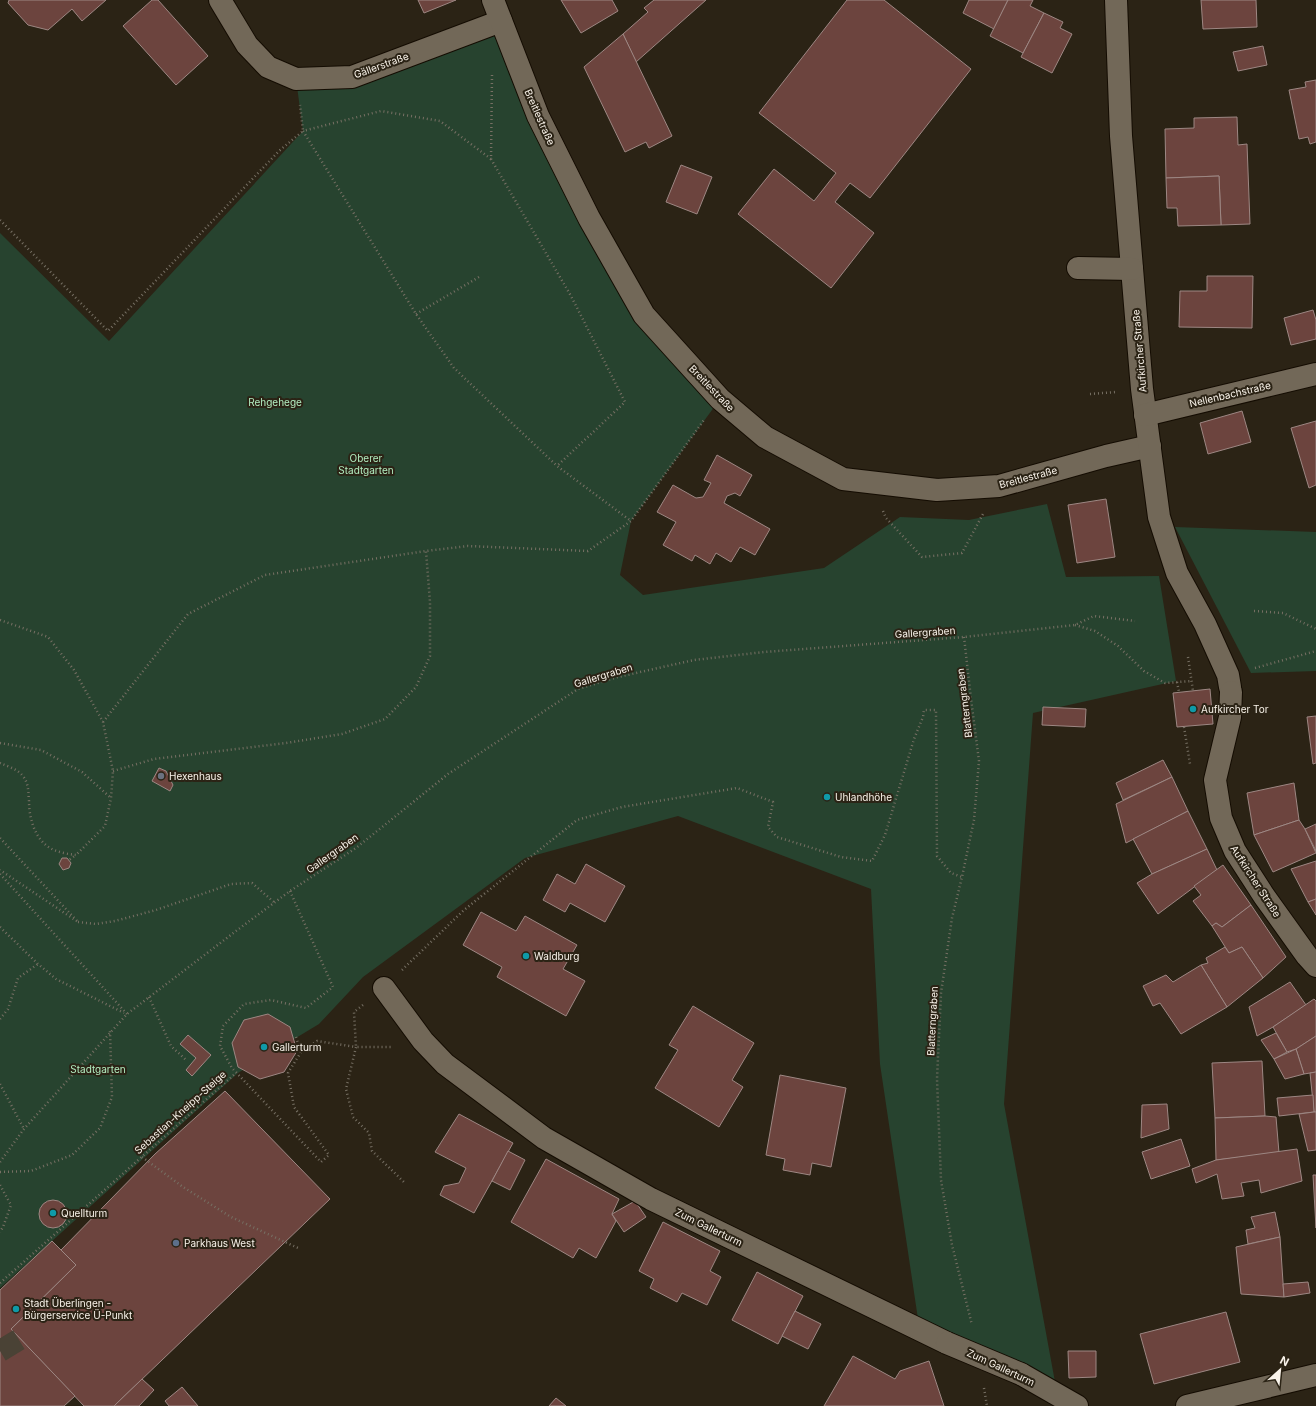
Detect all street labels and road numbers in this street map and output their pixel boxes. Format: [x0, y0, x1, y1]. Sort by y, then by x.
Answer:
street label: Gällerstraße [352, 49, 410, 80]
street label: Breitlestraße [522, 87, 558, 147]
street label: Aufkircher Straße [1129, 309, 1149, 393]
street label: Breitlestraße [687, 362, 737, 414]
street label: Nellenbachstraße [1188, 379, 1272, 409]
street label: Breitlestraße [998, 463, 1059, 491]
street label: Gallergraben [894, 624, 956, 640]
street label: Gallergraben [572, 660, 634, 690]
street label: Blatterngraben [954, 668, 974, 738]
street label: Gallergraben [304, 831, 360, 875]
street label: Aufkircher Straße [1228, 843, 1284, 919]
street label: Blatterngraben [924, 986, 940, 1056]
street label: Sebastian-Kneipp-Steige [132, 1068, 228, 1156]
street label: Zum Gallerturm [673, 1206, 745, 1248]
street label: Zum Gallerturm [965, 1346, 1037, 1388]

